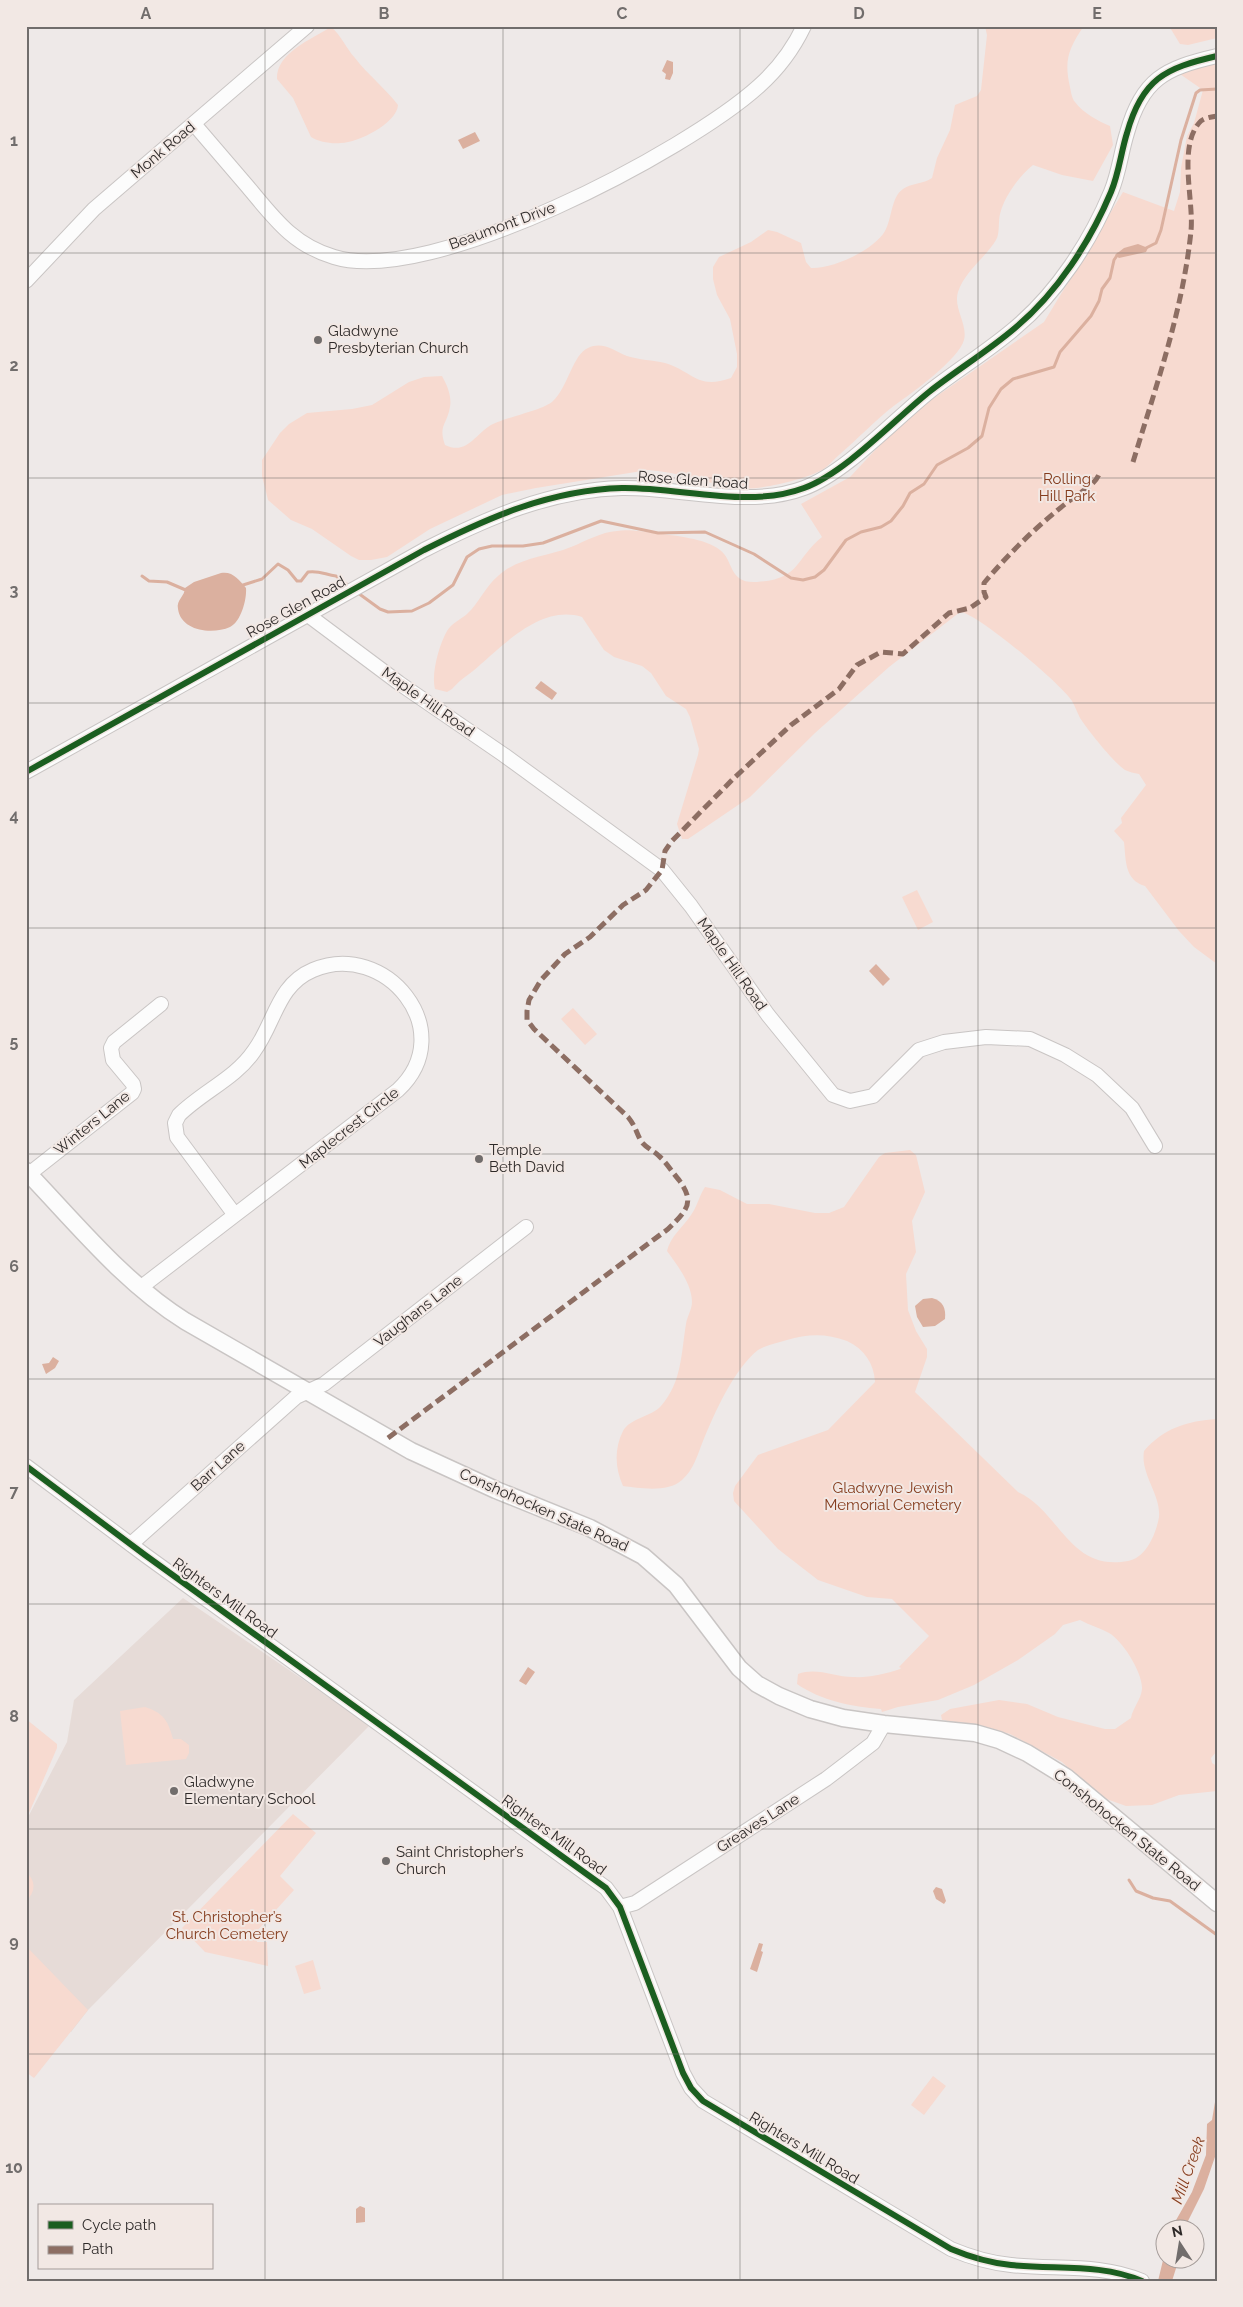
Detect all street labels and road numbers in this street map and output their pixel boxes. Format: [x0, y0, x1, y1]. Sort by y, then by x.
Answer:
street label: Monk Road [127, 118, 199, 182]
street label: Beaumont Drive [446, 198, 558, 254]
street label: Rose Glen Road [637, 467, 749, 493]
street label: Rose Glen Road [243, 572, 349, 642]
street label: Maple Hill Road [378, 663, 478, 741]
street label: Maple Hill Road [693, 914, 771, 1014]
street label: Maplecrest Circle [296, 1083, 402, 1172]
street label: Winters Lane [51, 1087, 134, 1159]
street label: Vaughans Lane [370, 1271, 466, 1351]
street label: Barr Lane [187, 1437, 249, 1495]
street label: Conshohocken State Road [457, 1464, 631, 1556]
street label: Righters Mill Road [169, 1554, 281, 1642]
street label: Conshohocken State Road [1050, 1765, 1204, 1895]
street label: Greaves Lane [713, 1790, 803, 1856]
street label: Righters Mill Road [498, 1791, 610, 1879]
street label: Righters Mill Road [746, 2108, 862, 2188]

